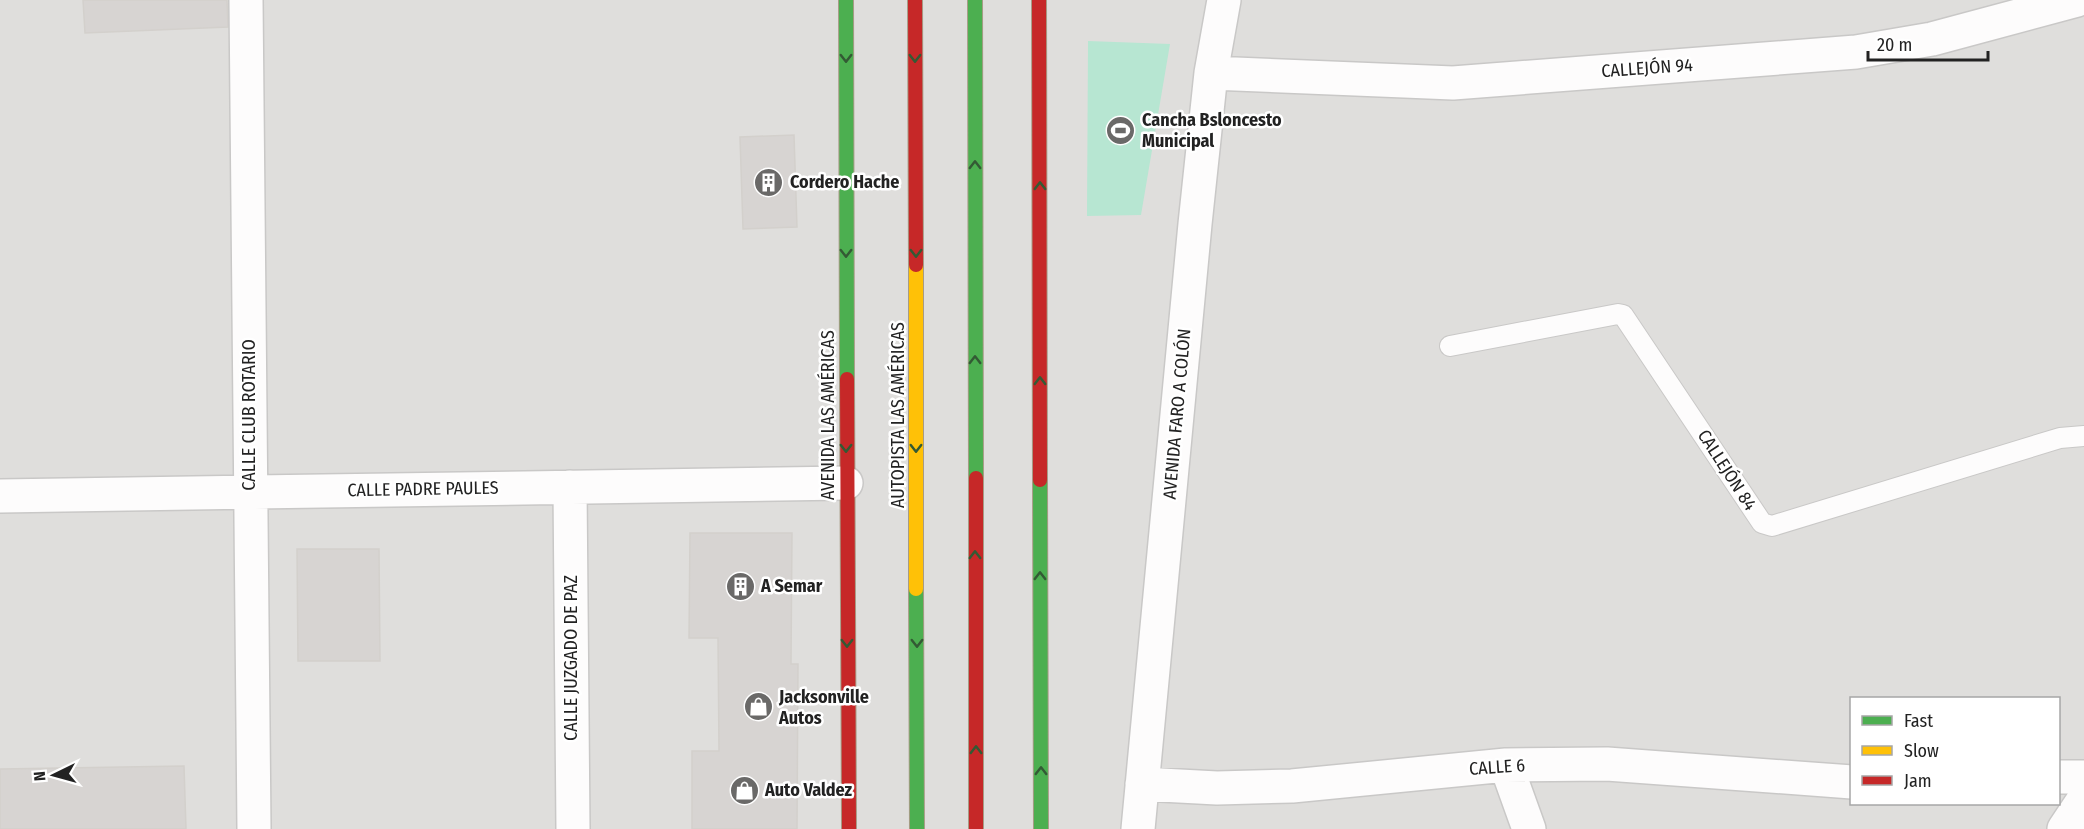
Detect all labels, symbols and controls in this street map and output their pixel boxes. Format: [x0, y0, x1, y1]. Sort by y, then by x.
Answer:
scale bar [1868, 24, 1988, 62]
text: 20 m [1877, 34, 1912, 56]
one-way arrow [840, 54, 852, 63]
one-way arrow [909, 54, 921, 63]
street label: CALLEJÓN 94 [1601, 54, 1694, 82]
place label: Cancha Bsloncesto Municipal [1142, 109, 1282, 152]
sports icon: Cancha Bsloncesto Municipal [1105, 114, 1137, 146]
one-way arrow [969, 160, 981, 169]
building icon: Cordero Hache [753, 166, 785, 198]
place label: Cordero Hache [790, 171, 899, 193]
one-way arrow [1034, 181, 1046, 190]
one-way arrow [840, 249, 852, 258]
one-way arrow [910, 249, 922, 258]
street label: AUTOPISTA LAS AMÉRICAS [886, 322, 909, 508]
street label: AVENIDA FARO A COLÓN [1159, 328, 1195, 500]
street label: AVENIDA LAS AMÉRICAS [816, 330, 839, 500]
street label: CALLE CLUB ROTARIO [238, 339, 260, 491]
one-way arrow [969, 355, 981, 364]
one-way arrow [1034, 376, 1046, 385]
street label: CALLEJÓN 84 [1693, 425, 1761, 515]
one-way arrow [840, 444, 852, 453]
one-way arrow [910, 444, 922, 453]
street label: CALLE PADRE PAULES [347, 477, 499, 501]
one-way arrow [969, 550, 981, 559]
building icon: A Semar [724, 570, 756, 602]
one-way arrow [1034, 571, 1046, 580]
street label: CALLE JUZGADO DE PAZ [560, 575, 582, 741]
place label: A Semar [760, 575, 823, 597]
one-way arrow [841, 639, 854, 648]
one-way arrow [911, 639, 923, 648]
place label: Jacksonville Autos [778, 686, 869, 729]
shop icon: Jacksonville Autos [742, 691, 774, 723]
legend [1850, 697, 2060, 805]
text: Fast [1904, 710, 1933, 732]
text: Slow [1904, 740, 1939, 762]
north arrow [24, 745, 84, 805]
one-way arrow [970, 745, 982, 754]
street label: CALLE 6 [1468, 754, 1526, 780]
one-way arrow [1035, 766, 1047, 775]
text: Jam [1904, 770, 1932, 792]
text: N [30, 771, 49, 782]
shop icon: Auto Valdez [728, 774, 760, 806]
place label: Auto Valdez [764, 779, 853, 801]

